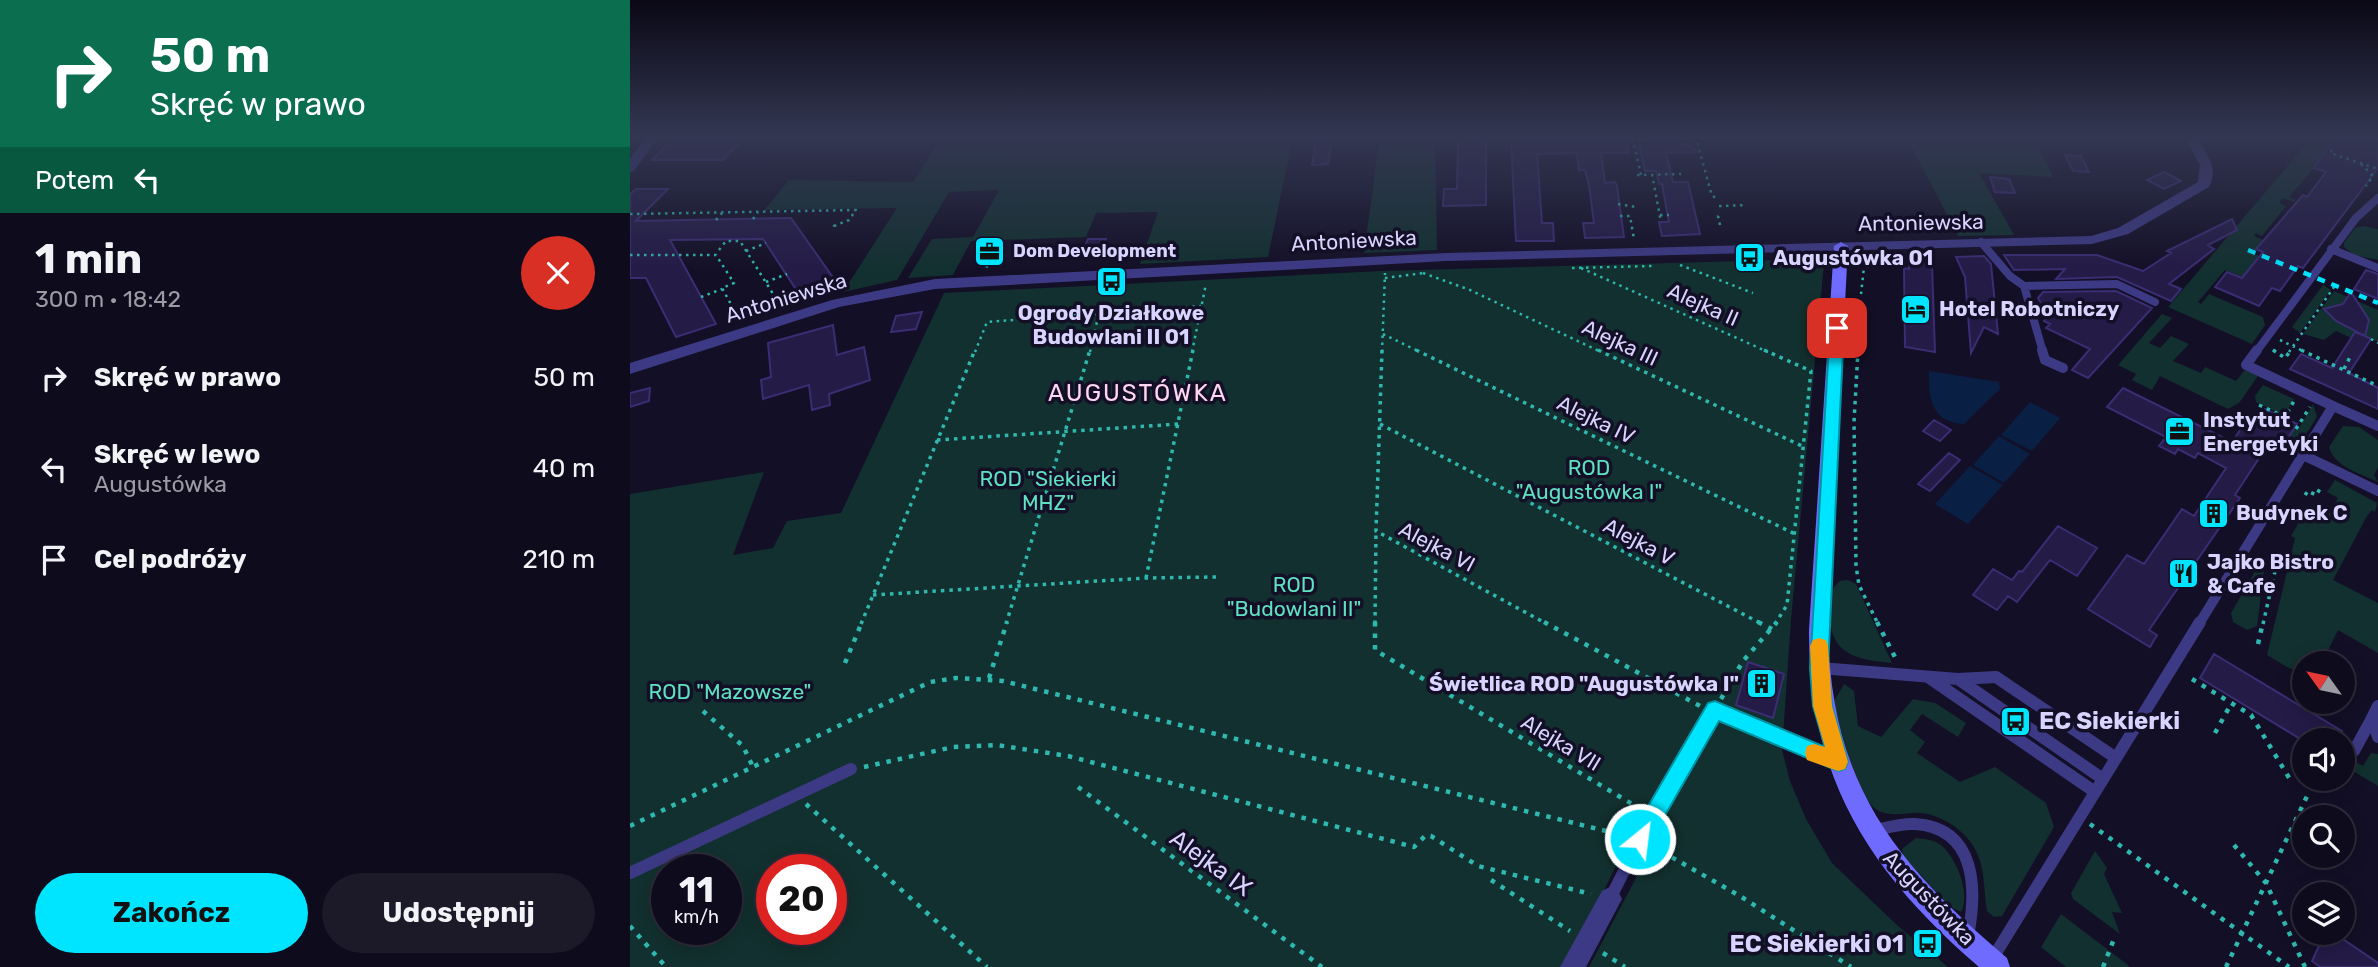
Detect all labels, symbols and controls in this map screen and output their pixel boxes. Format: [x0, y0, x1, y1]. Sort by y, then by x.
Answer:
text: 50 m [150, 26, 270, 84]
icon: right [35, 28, 126, 119]
text: Skręć w prawo [150, 85, 366, 123]
icon: left [128, 161, 166, 199]
text: Potem [35, 165, 114, 196]
street label: Antoniewska [1858, 209, 1984, 236]
street label: Antoniewska [1291, 225, 1417, 256]
text: 1 min [35, 234, 142, 284]
office icon: Dom Development [973, 234, 1007, 268]
button: close [521, 236, 595, 310]
place label: Dom Development [1013, 240, 1176, 262]
bus stop icon: Augustówka 01 [1733, 241, 1767, 275]
place label: Augustówka 01 [1773, 245, 1933, 270]
bus stop icon: Ogrody Działkowe Budowlani II 01 [1094, 264, 1128, 298]
street label: Antoniewska [722, 267, 850, 328]
street label: Alejka II [1664, 278, 1743, 331]
text: 300 m · 18:42 [35, 285, 181, 313]
hotel icon: Hotel Robotniczy [1899, 292, 1933, 326]
place label: Hotel Robotniczy [1939, 296, 2120, 321]
pin [1807, 298, 1867, 358]
place label: Ogrody Działkowe Budowlani II 01 [1018, 300, 1204, 349]
icon: arrive [1818, 309, 1856, 347]
street label: Alejka III [1578, 314, 1662, 371]
icon: right [35, 359, 73, 397]
text: Skręć w prawo [94, 362, 281, 393]
text: 50 m [534, 362, 595, 393]
district label: AUGUSTÓWKA [1048, 379, 1228, 407]
street label: Alejka IV [1553, 390, 1639, 449]
place label: Instytut Energetyki [2203, 407, 2318, 456]
office icon: Instytut Energetyki [2163, 415, 2197, 449]
text: Skręć w lewo [94, 439, 260, 470]
icon: left [35, 450, 73, 488]
text: 40 m [533, 453, 595, 484]
park label: ROD "Augustówka I" [1516, 455, 1662, 504]
park label: ROD "Siekierki MHZ" [980, 466, 1116, 515]
text: Augustówka [94, 470, 227, 498]
building icon: Budynek C [2196, 496, 2230, 530]
place label: Budynek C [2236, 500, 2348, 525]
street label: Alejka V [1599, 512, 1679, 571]
street label: Alejka VI [1395, 516, 1480, 577]
icon: arrive [35, 541, 73, 579]
text: Cel podróży [94, 544, 247, 575]
text: 210 m [523, 544, 595, 575]
place label: Jajko Bistro & Cafe [2207, 549, 2334, 598]
restaurant icon: Jajko Bistro & Cafe [2167, 557, 2201, 591]
park label: ROD "Budowlani II" [1227, 572, 1361, 621]
north arrow [2292, 651, 2356, 714]
map controls [2292, 651, 2355, 945]
building icon: Świetlica ROD "Augustówka I" [1745, 667, 1779, 701]
place label: Świetlica ROD "Augustówka I" [1429, 671, 1739, 696]
park label: ROD "Mazowsze" [649, 679, 811, 704]
bus stop icon: EC Siekierki [1999, 704, 2033, 738]
place label: EC Siekierki [2039, 707, 2180, 735]
street label: Alejka VII [1517, 709, 1606, 776]
button: sound [2292, 728, 2355, 791]
position arrow [1603, 802, 1677, 876]
button: search [2292, 805, 2355, 868]
street label: Alejka IX [1165, 824, 1257, 902]
street label: Augustówka [1878, 845, 1981, 950]
speed limit sign: 20 [756, 854, 847, 945]
text: 11 [679, 869, 714, 911]
button: Zakończ [35, 873, 308, 953]
button: Udostępnij [322, 873, 595, 953]
button: layers [2292, 882, 2355, 945]
text: km/h [674, 906, 719, 928]
bus stop icon: EC Siekierki 01 [1910, 927, 1944, 961]
place label: EC Siekierki 01 [1729, 930, 1904, 958]

